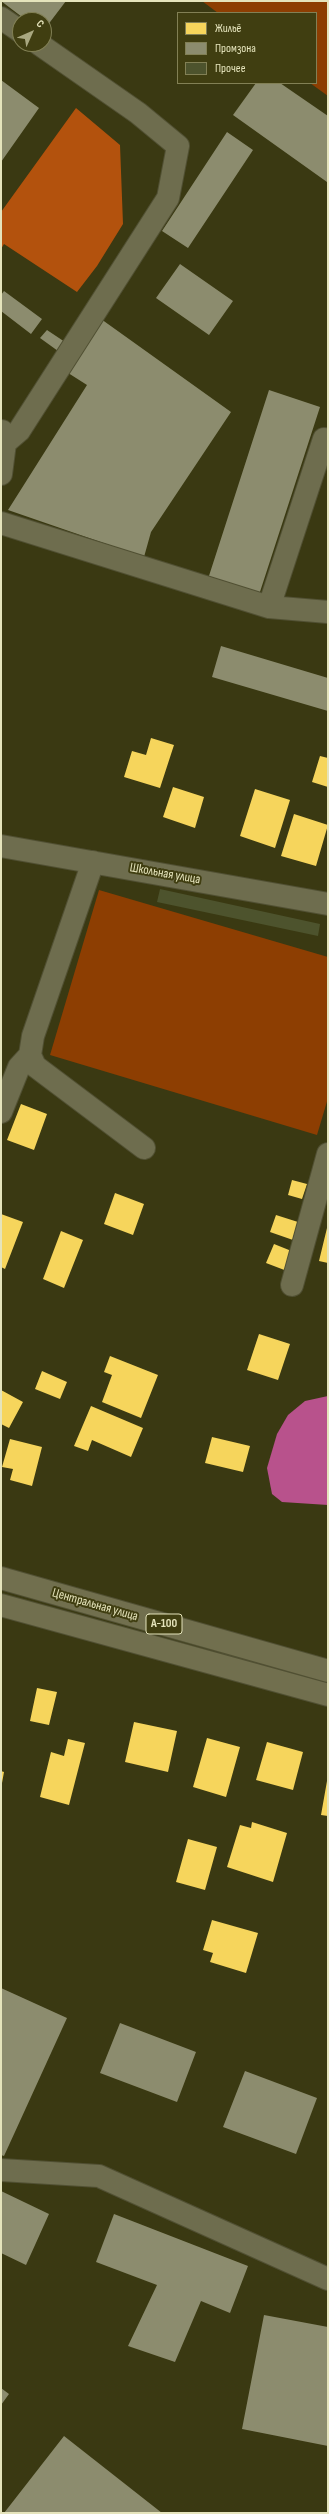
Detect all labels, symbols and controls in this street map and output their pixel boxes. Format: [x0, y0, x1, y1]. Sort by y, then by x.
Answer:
north arrow [12, 12, 52, 52]
legend [177, 12, 317, 84]
text: С [34, 17, 47, 30]
text: Жильё [215, 21, 241, 36]
text: Промзона [215, 41, 256, 56]
text: Прочее [215, 61, 246, 76]
street label: Школьная улица [128, 860, 202, 888]
street label: Центральная улица [50, 1585, 140, 1625]
road number: А-100 [146, 1614, 182, 1634]

